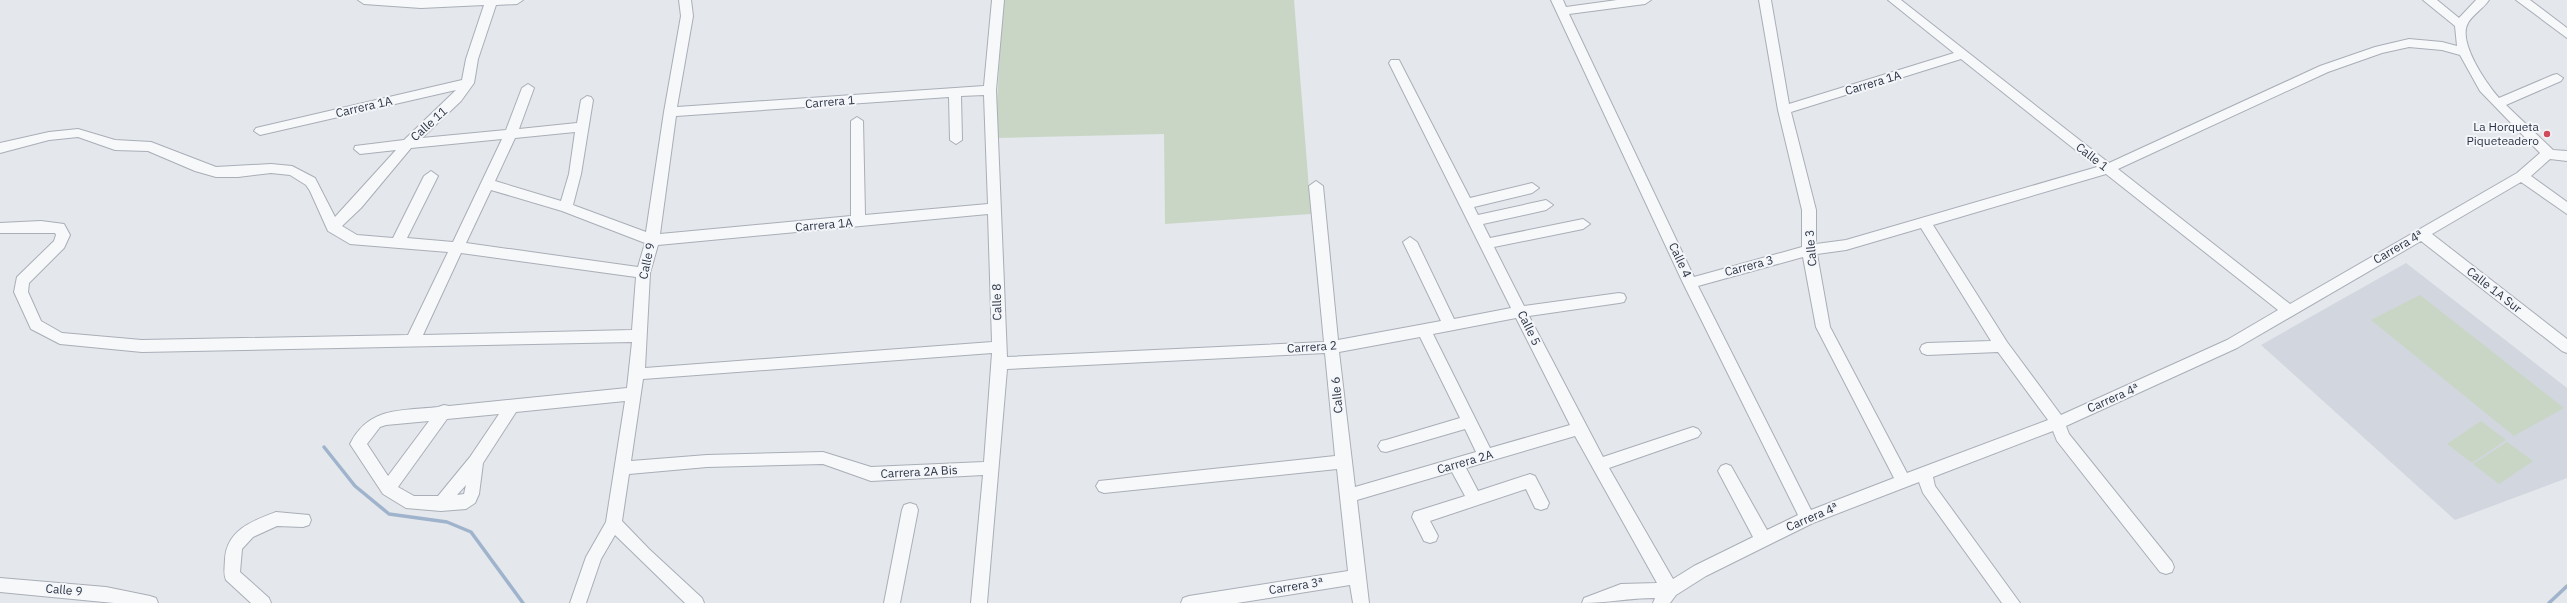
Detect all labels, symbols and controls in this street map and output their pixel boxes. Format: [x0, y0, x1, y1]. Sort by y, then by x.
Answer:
street label: Carrera 1A [1843, 67, 1903, 98]
street label: Carrera 1 [804, 92, 856, 111]
street label: Carrera 1A [334, 93, 394, 120]
street label: Calle 11 [407, 103, 450, 144]
place label: La Horqueta Piqueteadero [2467, 119, 2540, 148]
marker: La Horqueta Piqueteadero [2542, 129, 2552, 139]
street label: Calle 1 [2073, 139, 2111, 174]
street label: Carrera 1A [795, 214, 854, 234]
street label: Carrera 4ª [2370, 226, 2425, 267]
street label: Calle 3 [1801, 229, 1820, 267]
street label: Calle 4 [1666, 240, 1695, 280]
street label: Calle 9 [635, 241, 658, 281]
street label: Carrera 3 [1723, 252, 1775, 279]
street label: Calle 1A Sur [2464, 263, 2525, 316]
street label: Calle 8 [989, 283, 1004, 321]
street label: Calle 5 [1515, 308, 1544, 348]
street label: Carrera 2 [1287, 337, 1337, 356]
street label: Calle 6 [1327, 376, 1346, 414]
street label: Carrera 4ª [2085, 379, 2141, 416]
street label: Carrera 2A [1435, 446, 1495, 477]
street label: Carrera 2A Bis [880, 462, 958, 481]
street label: Carrera 4ª [1784, 499, 1840, 534]
street label: Carrera 3ª [1268, 574, 1324, 597]
street label: Calle 9 [45, 580, 83, 599]

